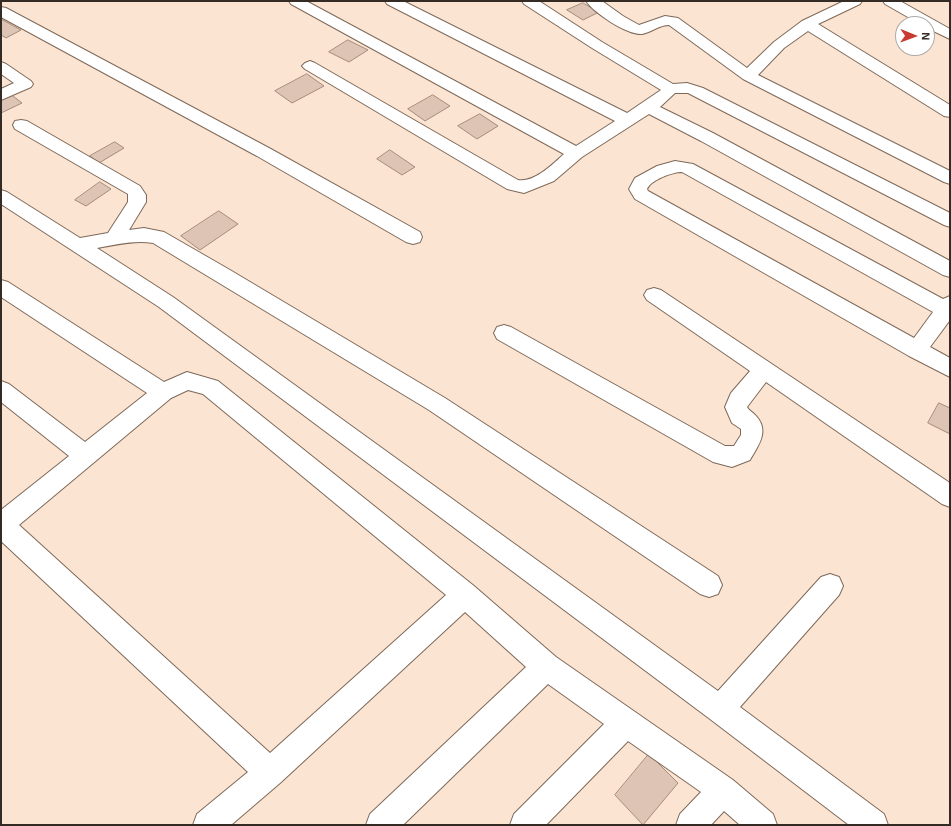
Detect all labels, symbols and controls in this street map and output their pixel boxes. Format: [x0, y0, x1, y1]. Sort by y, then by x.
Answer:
north arrow [895, 16, 935, 56]
text: N [920, 32, 932, 40]

